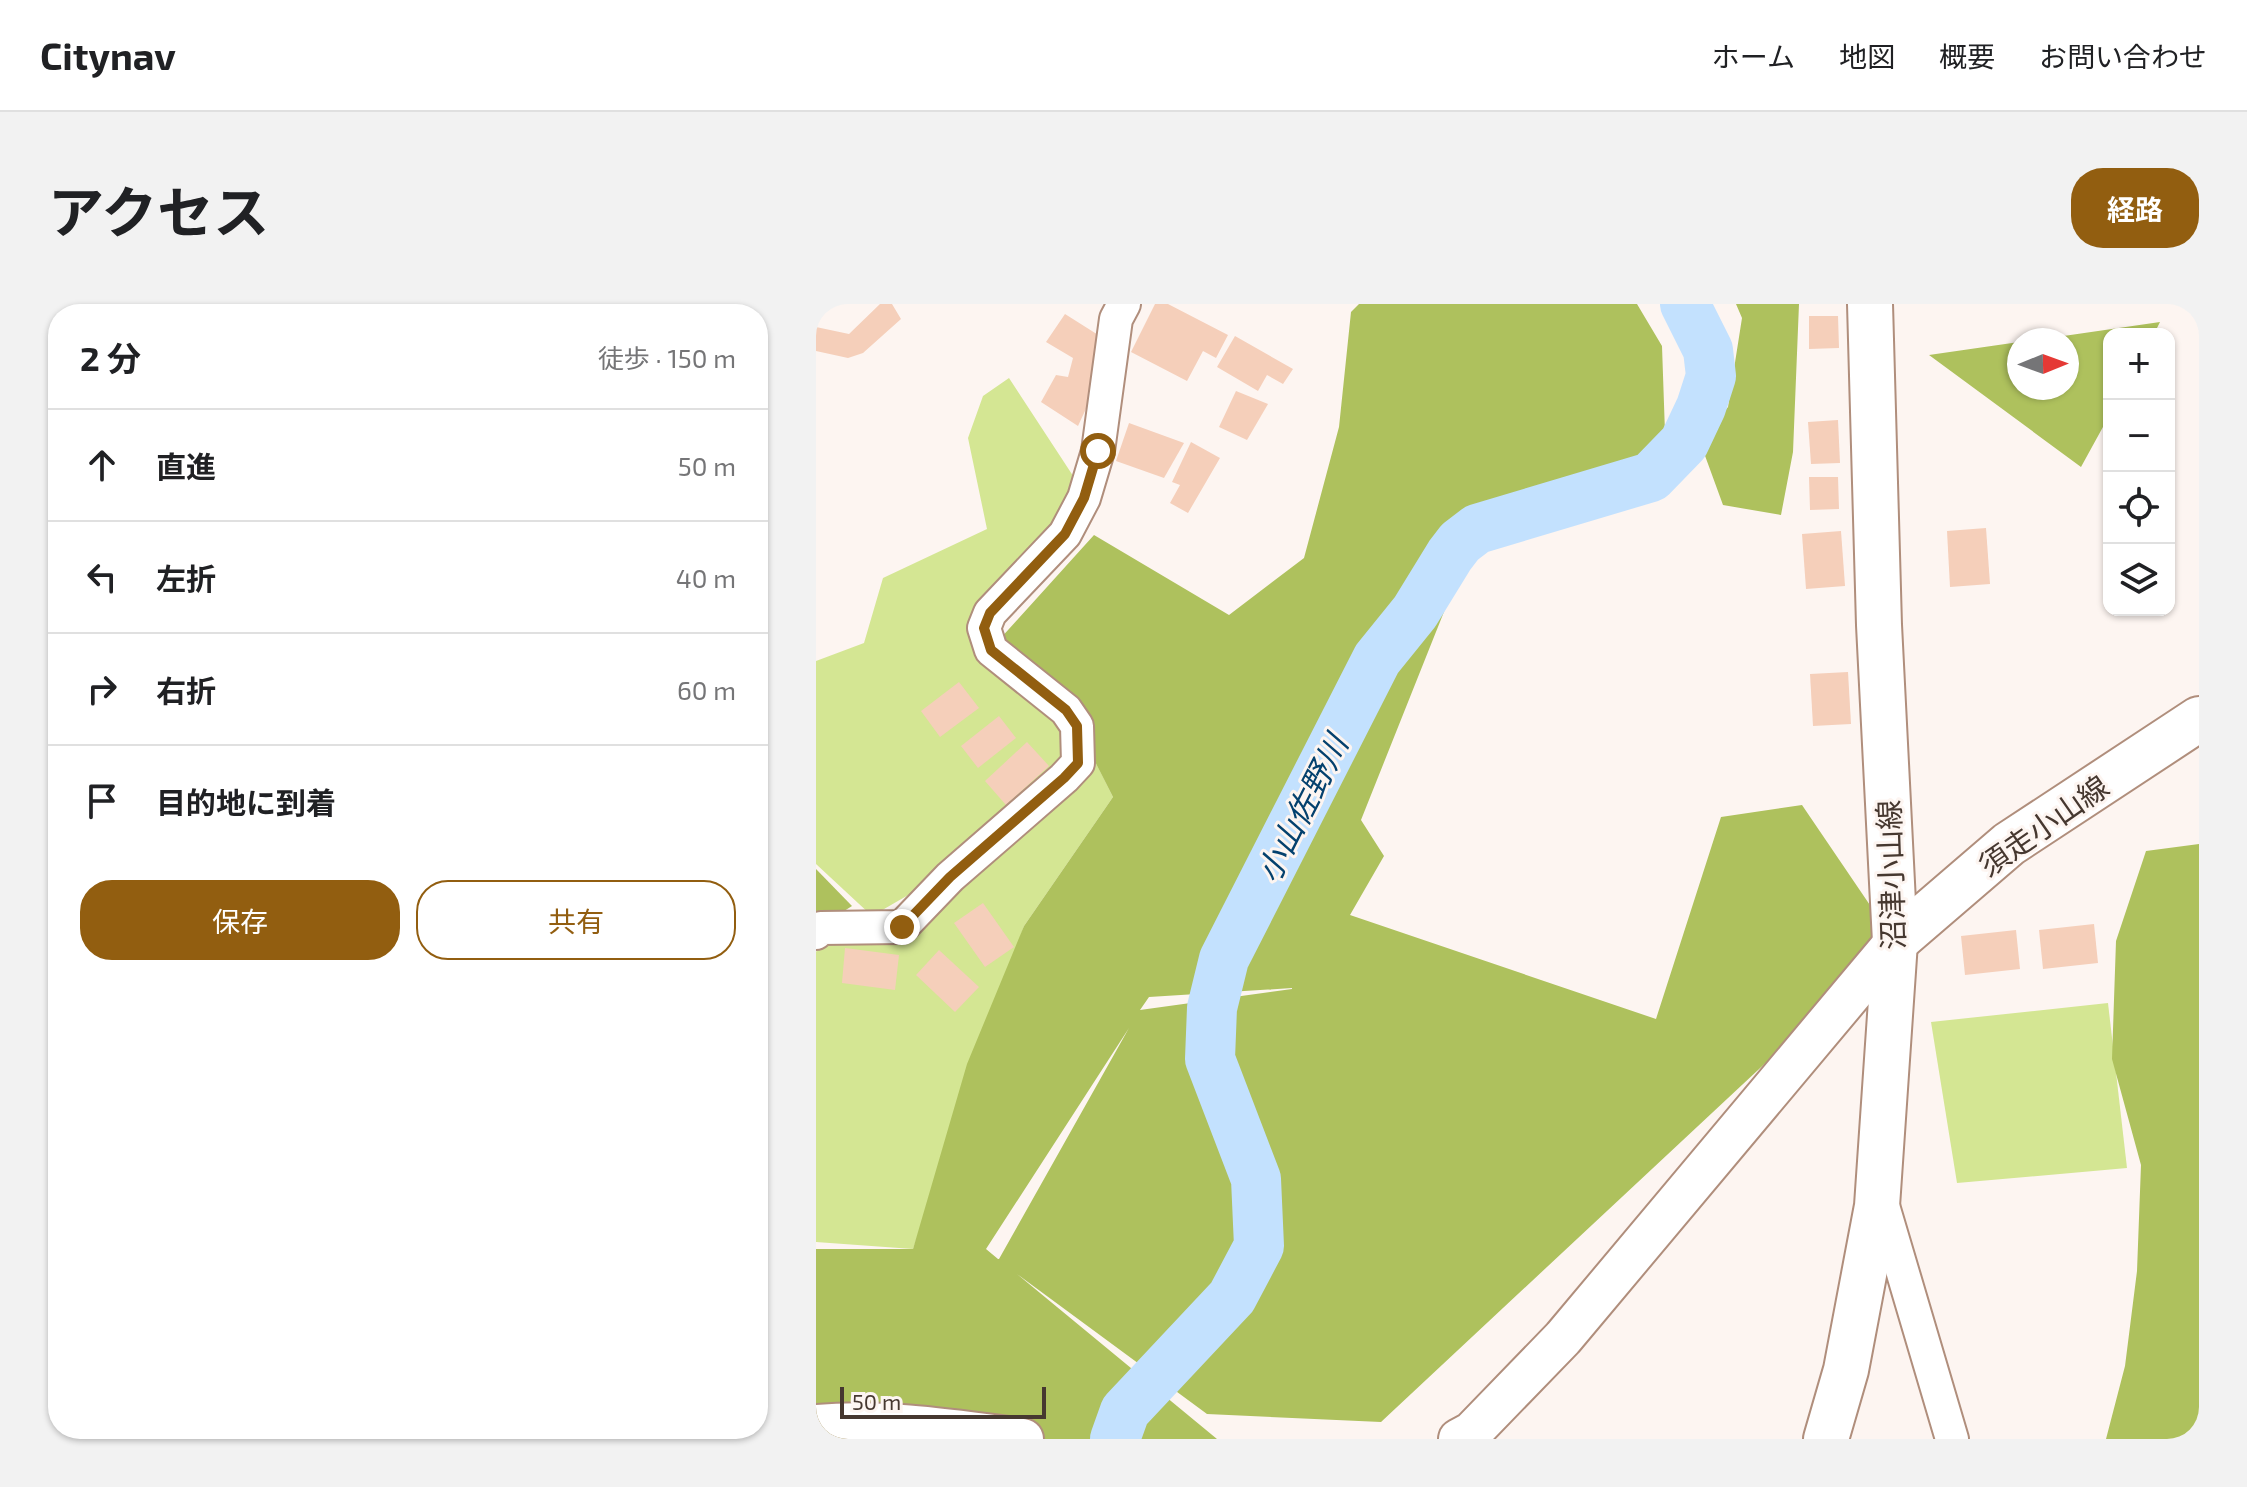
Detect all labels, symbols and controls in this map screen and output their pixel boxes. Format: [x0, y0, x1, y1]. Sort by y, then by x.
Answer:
text: Citynav [40, 32, 176, 78]
text: ホーム [1712, 39, 1795, 73]
text: 地図 [1839, 39, 1895, 73]
text: 概要 [1939, 39, 1995, 73]
text: お問い合わせ [2039, 39, 2207, 73]
button: 経路 [2071, 168, 2199, 248]
text: アクセス [48, 177, 269, 244]
north arrow [2007, 328, 2079, 400]
map controls [2103, 328, 2175, 616]
button: + [2103, 328, 2175, 400]
text: 2 分 [80, 337, 141, 378]
text: 徒歩 · 150 m [598, 342, 736, 373]
button: − [2103, 400, 2175, 472]
route start [1080, 433, 1116, 469]
icon: ahead [80, 443, 124, 487]
text: 直進 [156, 448, 216, 484]
text: 50 m [678, 450, 736, 481]
button: locate [2103, 472, 2175, 544]
button: layers [2103, 544, 2175, 616]
icon: left [80, 555, 124, 599]
text: 左折 [156, 560, 216, 596]
text: 40 m [676, 562, 736, 593]
icon: right [80, 667, 124, 711]
text: 右折 [156, 672, 216, 708]
text: 60 m [677, 674, 736, 705]
water label: 小山佐野川 [1248, 725, 1356, 888]
street label: 須走小山線 [1971, 767, 2115, 883]
icon: arrive [80, 779, 124, 823]
text: 目的地に到着 [156, 784, 336, 820]
street label: 沼津小山線 [1869, 799, 1911, 951]
button: 保存 [80, 880, 400, 960]
button: 共有 [416, 880, 736, 960]
route end [884, 909, 920, 945]
scale bar [840, 1383, 1046, 1419]
text: 50 m [852, 1388, 901, 1414]

